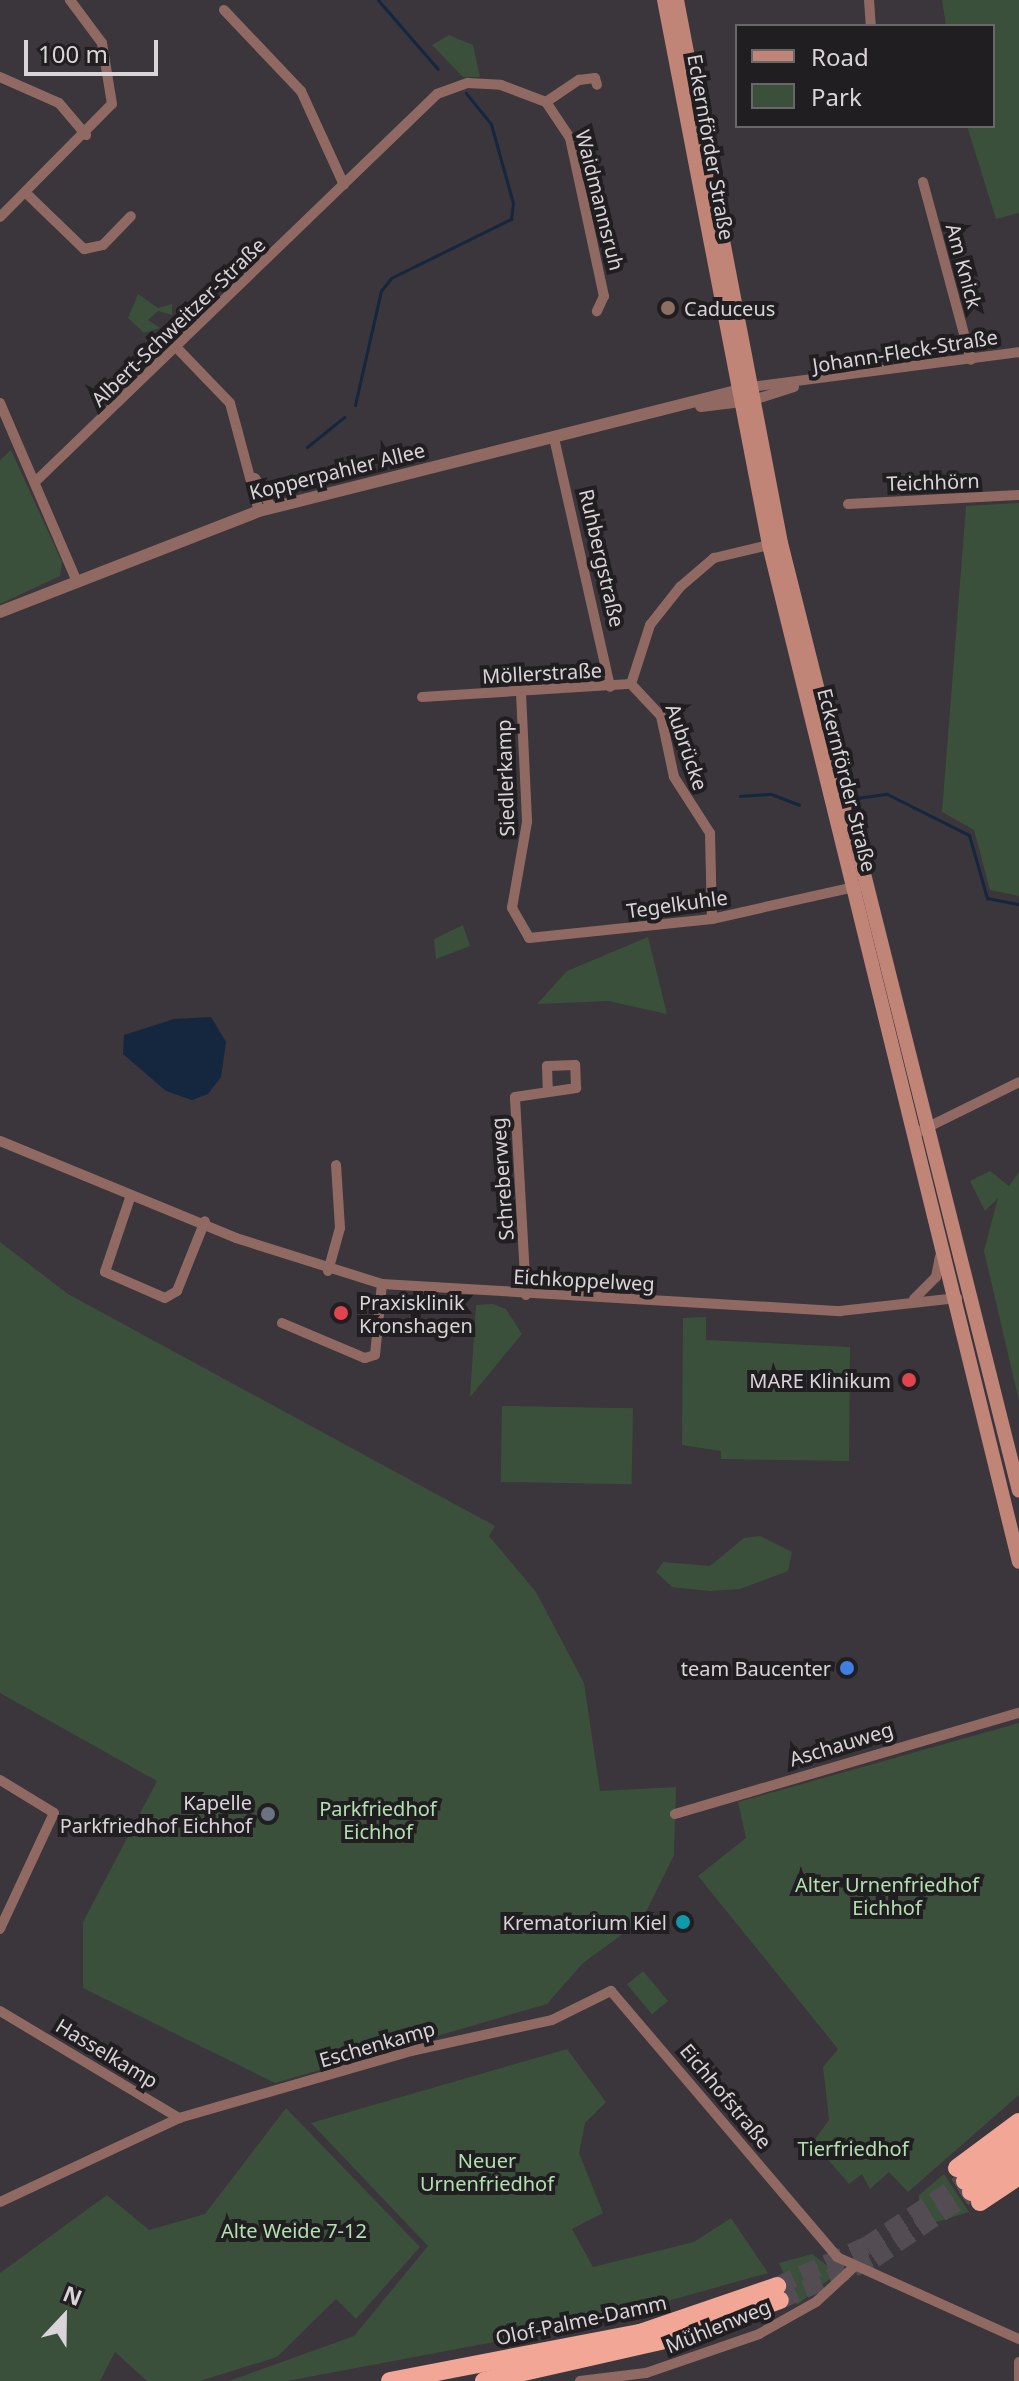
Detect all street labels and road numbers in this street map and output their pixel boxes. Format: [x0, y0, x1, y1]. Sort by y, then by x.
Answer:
street label: Eckernförder Straße [683, 52, 739, 242]
street label: Waidmannsruh [571, 127, 629, 273]
street label: Am Knick [941, 221, 987, 311]
street label: Albert-Schweitzer-Straße [86, 233, 270, 411]
street label: Johann-Fleck-Straße [811, 325, 999, 377]
street label: Kopperpahler Allee [247, 438, 427, 504]
street label: Teichhörn [886, 468, 980, 496]
street label: Ruhbergstraße [574, 487, 630, 629]
street label: Möllerstraße [482, 658, 602, 688]
street label: Eckernförder Straße [813, 686, 881, 874]
street label: Aubrücke [661, 701, 713, 793]
street label: Siedlerkamp [491, 719, 519, 837]
street label: Tegelkuhle [625, 885, 729, 923]
street label: Schreberweg [486, 1117, 518, 1241]
street label: Eichkoppelweg [513, 1264, 655, 1296]
street label: Aschauweg [786, 1717, 896, 1771]
street label: Hasselkamp [52, 2013, 162, 2093]
street label: Eschenkamp [316, 2016, 438, 2072]
street label: Eichhofstraße [675, 2039, 777, 2153]
street label: Olof-Palme-Damm [493, 2290, 669, 2350]
street label: Mühlenweg [662, 2294, 774, 2358]

